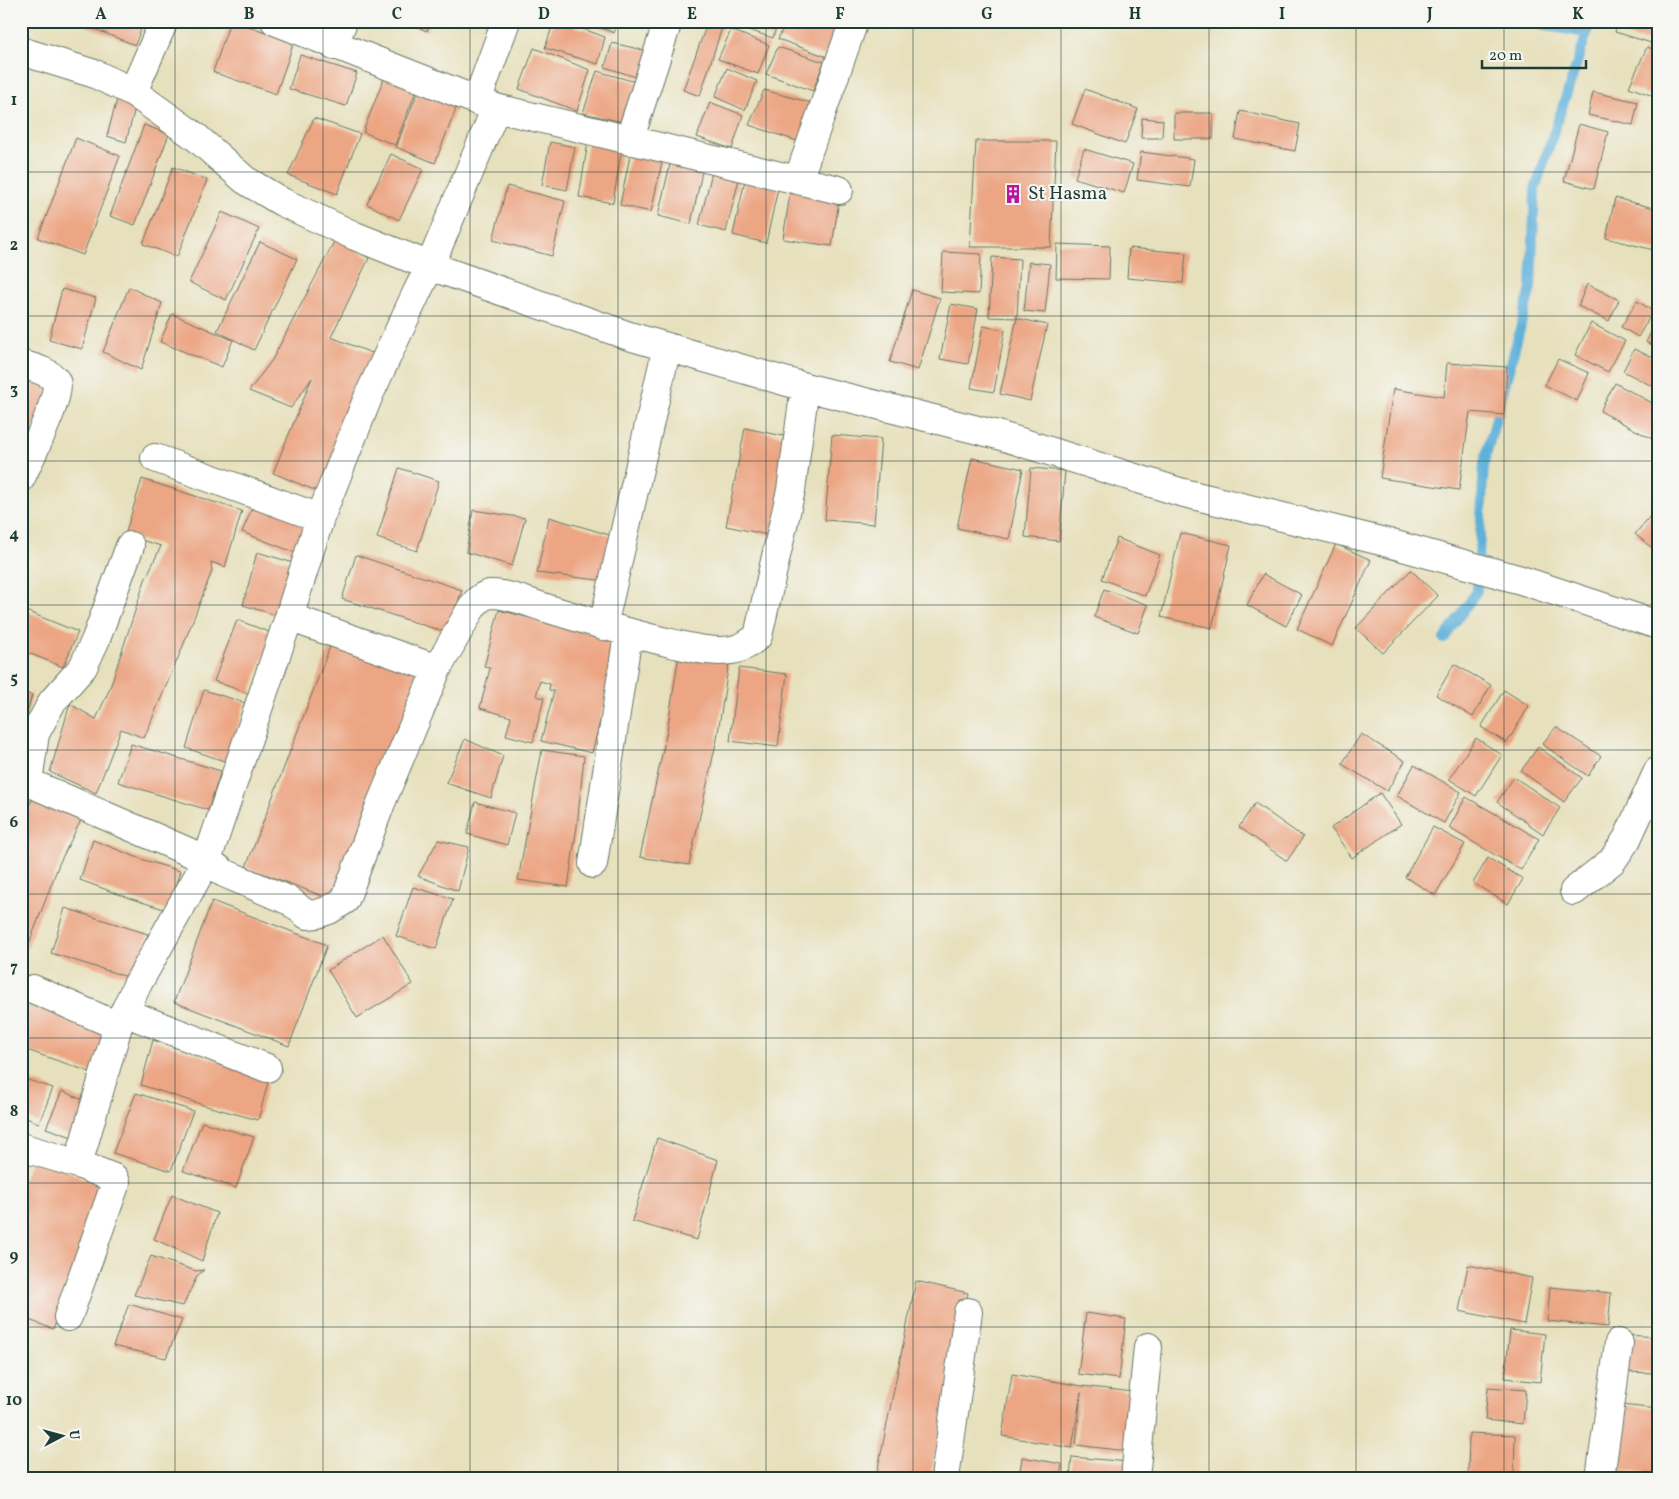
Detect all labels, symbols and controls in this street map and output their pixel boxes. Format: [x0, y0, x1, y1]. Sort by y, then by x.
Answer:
text: A [95, 4, 107, 26]
text: B [244, 4, 255, 26]
text: C [392, 4, 402, 26]
text: D [538, 4, 550, 26]
text: E [687, 4, 697, 26]
text: F [835, 4, 845, 26]
text: G [981, 4, 993, 26]
text: H [1129, 4, 1141, 26]
text: I [1279, 4, 1285, 26]
text: J [1426, 4, 1433, 26]
text: K [1572, 4, 1584, 26]
scale bar [1482, 38, 1585, 70]
text: 20 m [1489, 46, 1522, 67]
text: 1 [11, 90, 17, 112]
place label: St Hasma [1028, 181, 1107, 207]
building icon: St Hasma [1002, 183, 1024, 205]
text: 2 [10, 235, 18, 257]
text: 3 [10, 379, 18, 401]
text: 4 [9, 524, 19, 546]
text: 5 [10, 668, 18, 690]
text: 6 [10, 812, 19, 834]
text: 7 [10, 957, 18, 979]
text: 8 [10, 1101, 18, 1123]
text: 9 [10, 1246, 19, 1268]
text: 10 [6, 1390, 22, 1412]
north arrow [38, 1412, 88, 1462]
text: U [63, 1429, 83, 1441]

